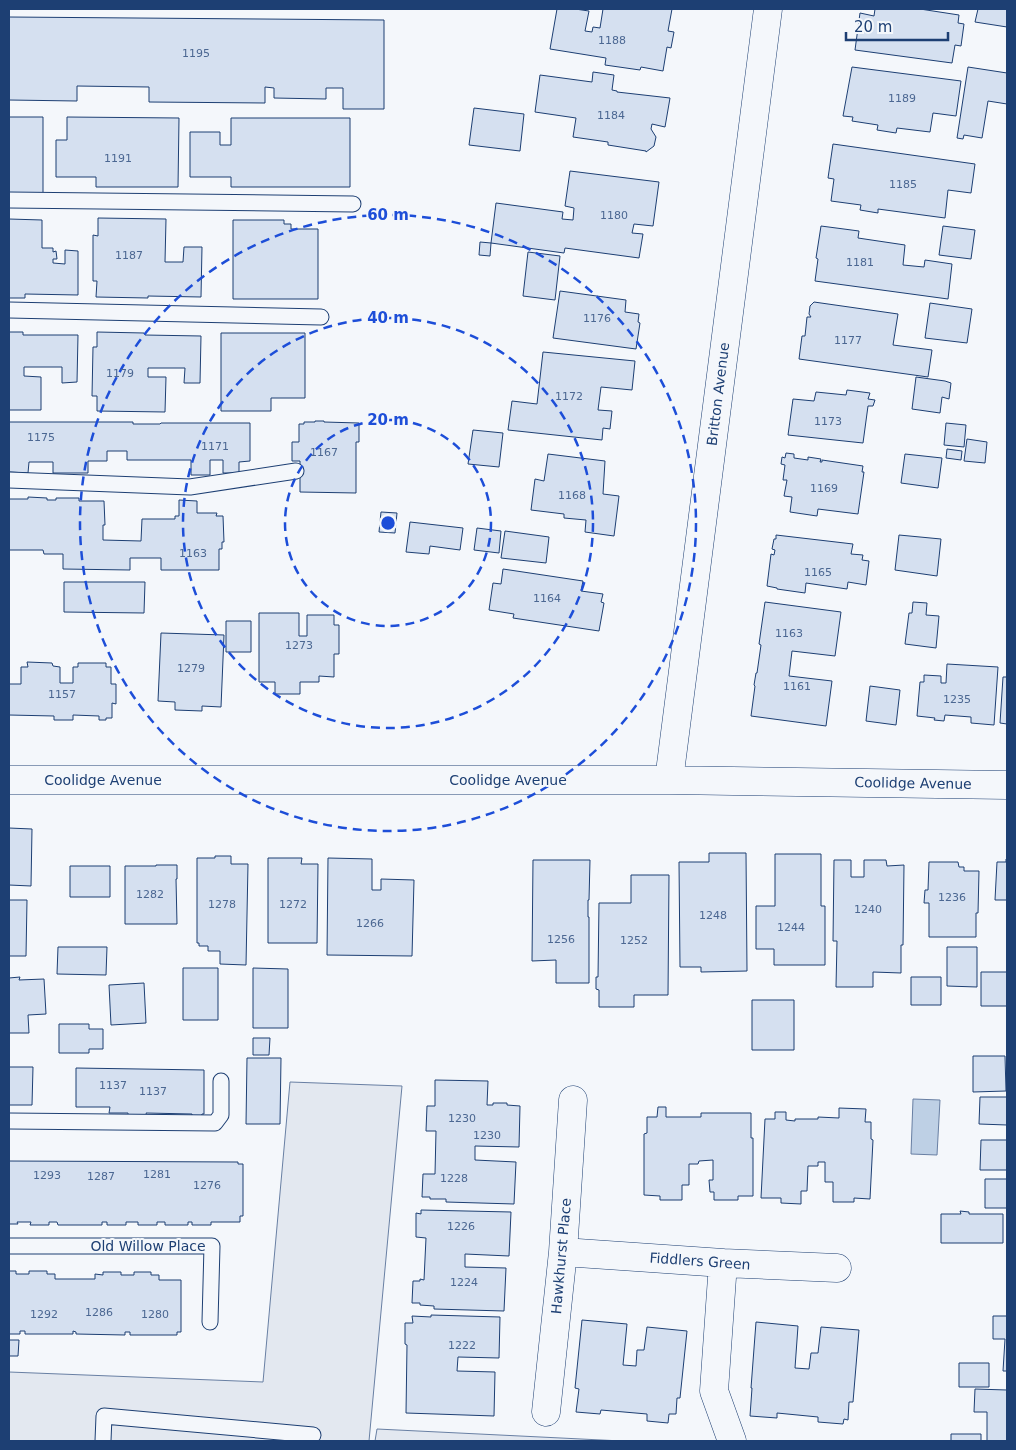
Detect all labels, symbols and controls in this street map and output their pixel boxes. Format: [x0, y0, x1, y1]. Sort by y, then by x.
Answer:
scale bar [846, 10, 948, 42]
text: 20 m [854, 18, 892, 36]
house number: 1188 [598, 34, 626, 47]
house number: 1195 [182, 47, 210, 60]
house number: 1189 [888, 92, 916, 105]
house number: 1184 [597, 109, 625, 122]
house number: 1191 [104, 152, 132, 165]
house number: 1185 [889, 178, 917, 191]
text: 60 m [367, 206, 409, 224]
house number: 1180 [600, 209, 628, 222]
house number: 1187 [115, 249, 143, 262]
house number: 1181 [846, 256, 874, 269]
text: 40 m [367, 309, 409, 327]
house number: 1176 [583, 312, 611, 325]
house number: 1177 [834, 334, 862, 347]
street label: Britton Avenue [704, 341, 732, 447]
house number: 1179 [106, 367, 134, 380]
house number: 1172 [555, 390, 583, 403]
text: 20 m [367, 411, 409, 429]
house number: 1173 [814, 415, 842, 428]
house number: 1175 [27, 431, 55, 444]
house number: 1171 [201, 440, 229, 453]
house number: 1167 [310, 446, 338, 459]
house number: 1169 [810, 482, 838, 495]
house number: 1168 [558, 489, 586, 502]
centre of rings [379, 514, 397, 532]
house number: 1163 [179, 547, 207, 560]
house number: 1165 [804, 566, 832, 579]
house number: 1164 [533, 592, 561, 605]
house number: 1163 [775, 627, 803, 640]
house number: 1273 [285, 639, 313, 652]
house number: 1279 [177, 662, 205, 675]
house number: 1161 [783, 680, 811, 693]
house number: 1157 [48, 688, 76, 701]
house number: 1235 [943, 693, 971, 706]
street label: Coolidge Avenue [44, 772, 162, 788]
street label: Coolidge Avenue [449, 772, 567, 788]
street label: Coolidge Avenue [854, 774, 972, 792]
house number: 1282 [136, 888, 164, 901]
house number: 1236 [938, 891, 966, 904]
house number: 1278 [208, 898, 236, 911]
house number: 1272 [279, 898, 307, 911]
house number: 1240 [854, 903, 882, 916]
house number: 1248 [699, 909, 727, 922]
house number: 1266 [356, 917, 384, 930]
house number: 1244 [777, 921, 805, 934]
house number: 1256 [547, 933, 575, 946]
house number: 1252 [620, 934, 648, 947]
house number: 1137 [99, 1079, 127, 1092]
house number: 1137 [139, 1085, 167, 1098]
house number: 1230 [448, 1112, 476, 1125]
house number: 1230 [473, 1129, 501, 1142]
house number: 1281 [143, 1168, 171, 1181]
house number: 1293 [33, 1169, 61, 1182]
house number: 1287 [87, 1170, 115, 1183]
house number: 1228 [440, 1172, 468, 1185]
house number: 1276 [193, 1179, 221, 1192]
street label: Hawkhurst Place [548, 1197, 574, 1315]
house number: 1226 [447, 1220, 475, 1233]
street label: Old Willow Place [90, 1238, 206, 1254]
street label: Fiddlers Green [649, 1249, 751, 1273]
house number: 1224 [450, 1276, 478, 1289]
house number: 1286 [85, 1306, 113, 1319]
house number: 1292 [30, 1308, 58, 1321]
house number: 1280 [141, 1308, 169, 1321]
house number: 1222 [448, 1339, 476, 1352]

